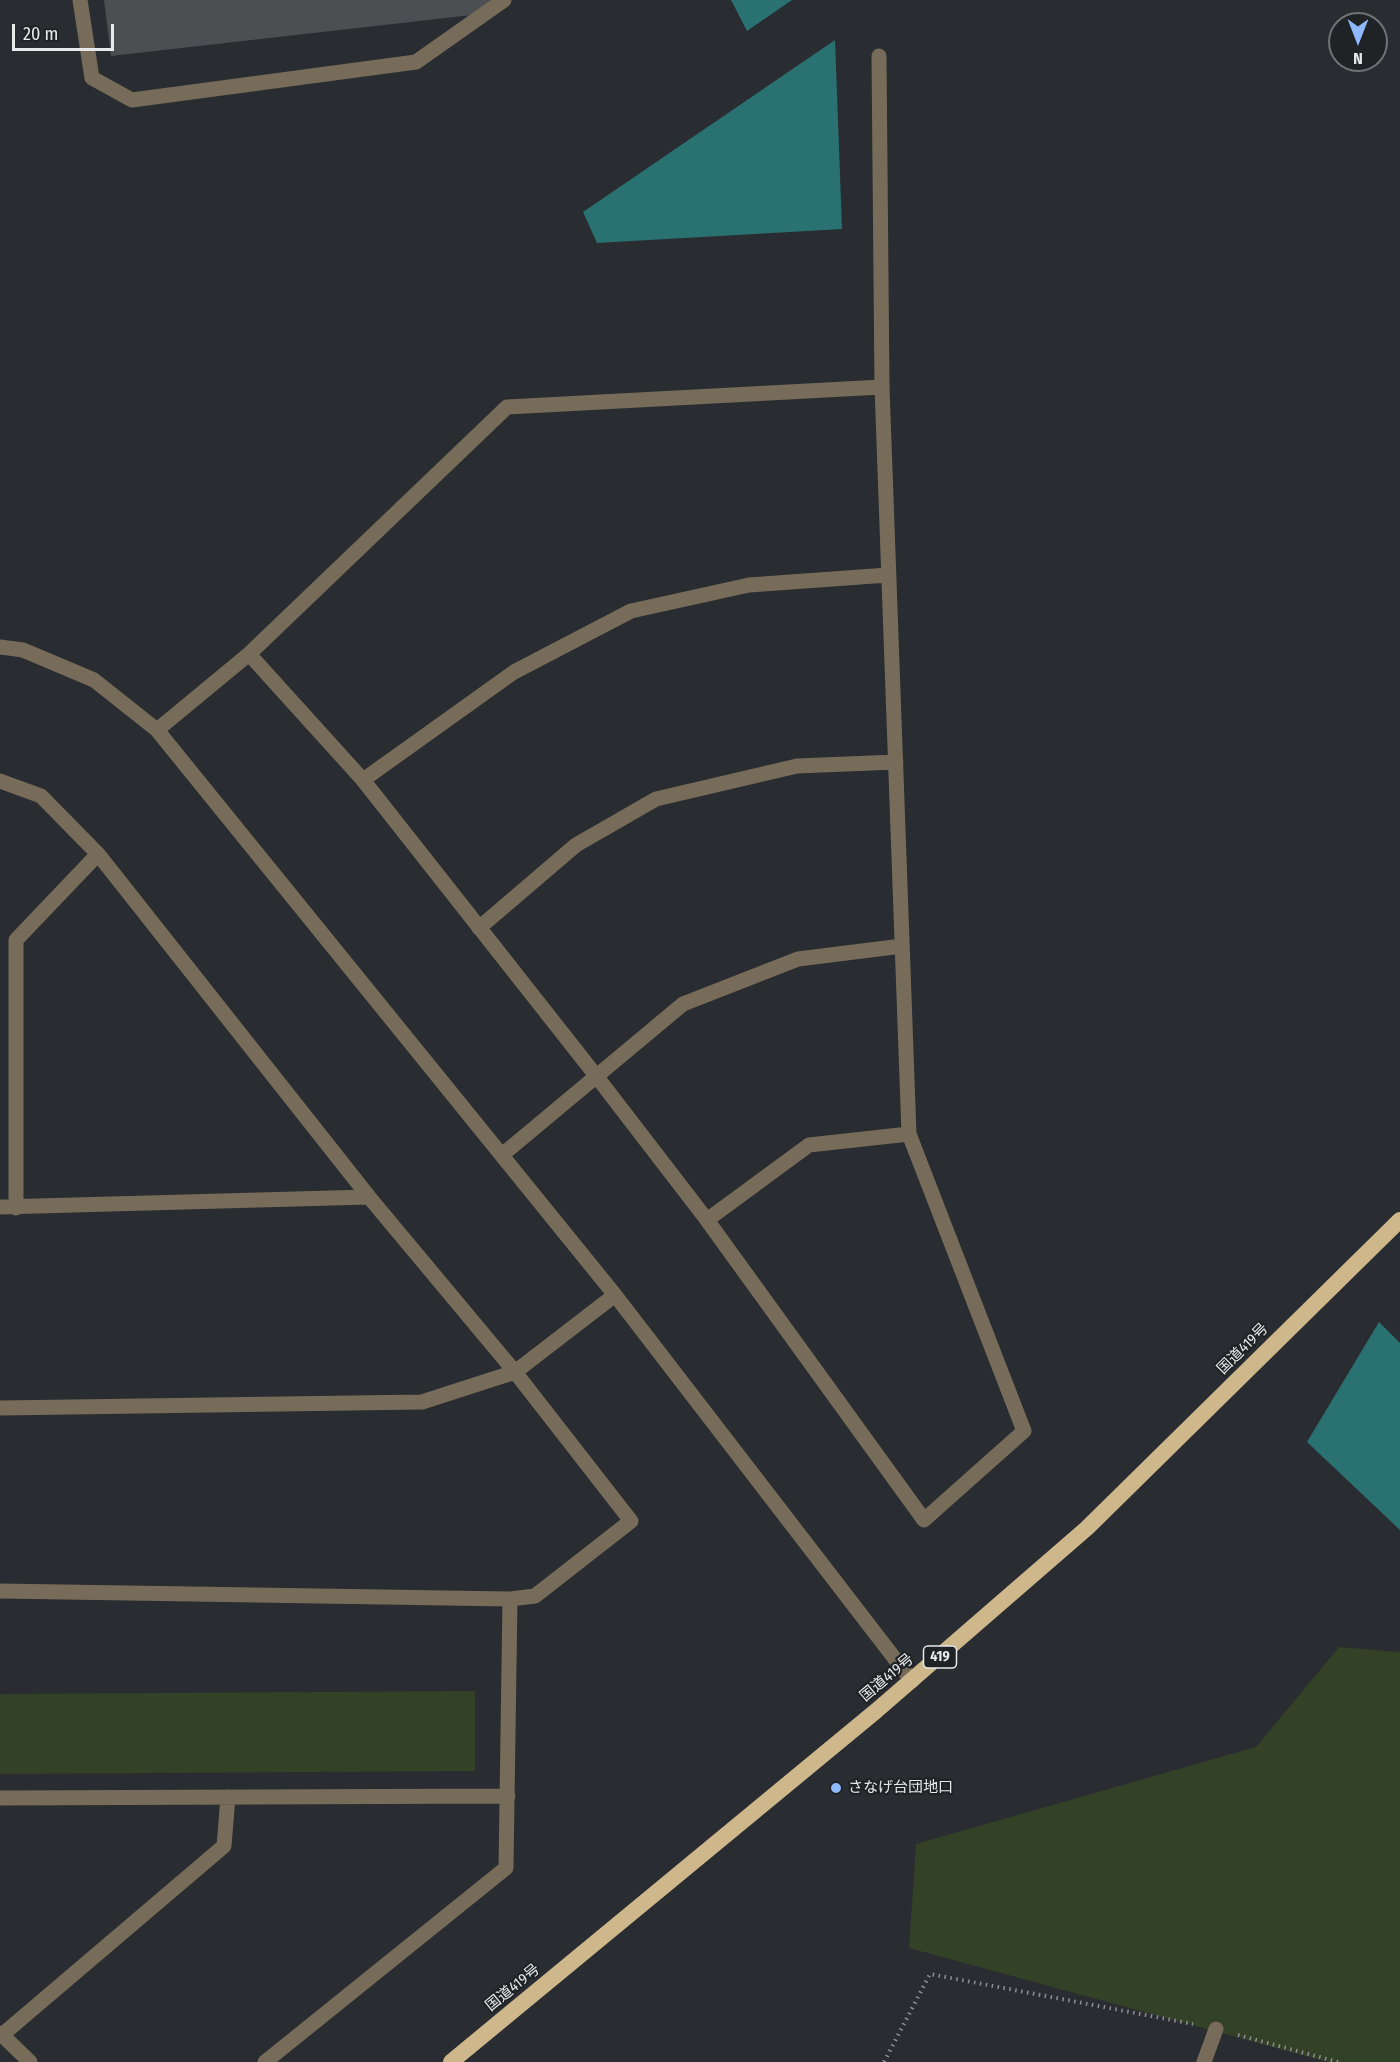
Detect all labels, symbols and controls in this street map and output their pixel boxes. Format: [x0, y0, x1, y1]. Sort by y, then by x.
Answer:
scale bar [15, 12, 117, 50]
north arrow [1328, 12, 1388, 72]
text: 20 m [23, 23, 58, 45]
text: N [1353, 49, 1363, 68]
street label: 国道419号 [1214, 1320, 1272, 1378]
road number: 419 [924, 1646, 956, 1668]
street label: 国道419号 [856, 1650, 918, 1706]
place label: さなげ台団地口 [848, 1779, 953, 1797]
marker: さなげ台団地口 [829, 1781, 843, 1795]
street label: 国道419号 [482, 1961, 544, 2015]

